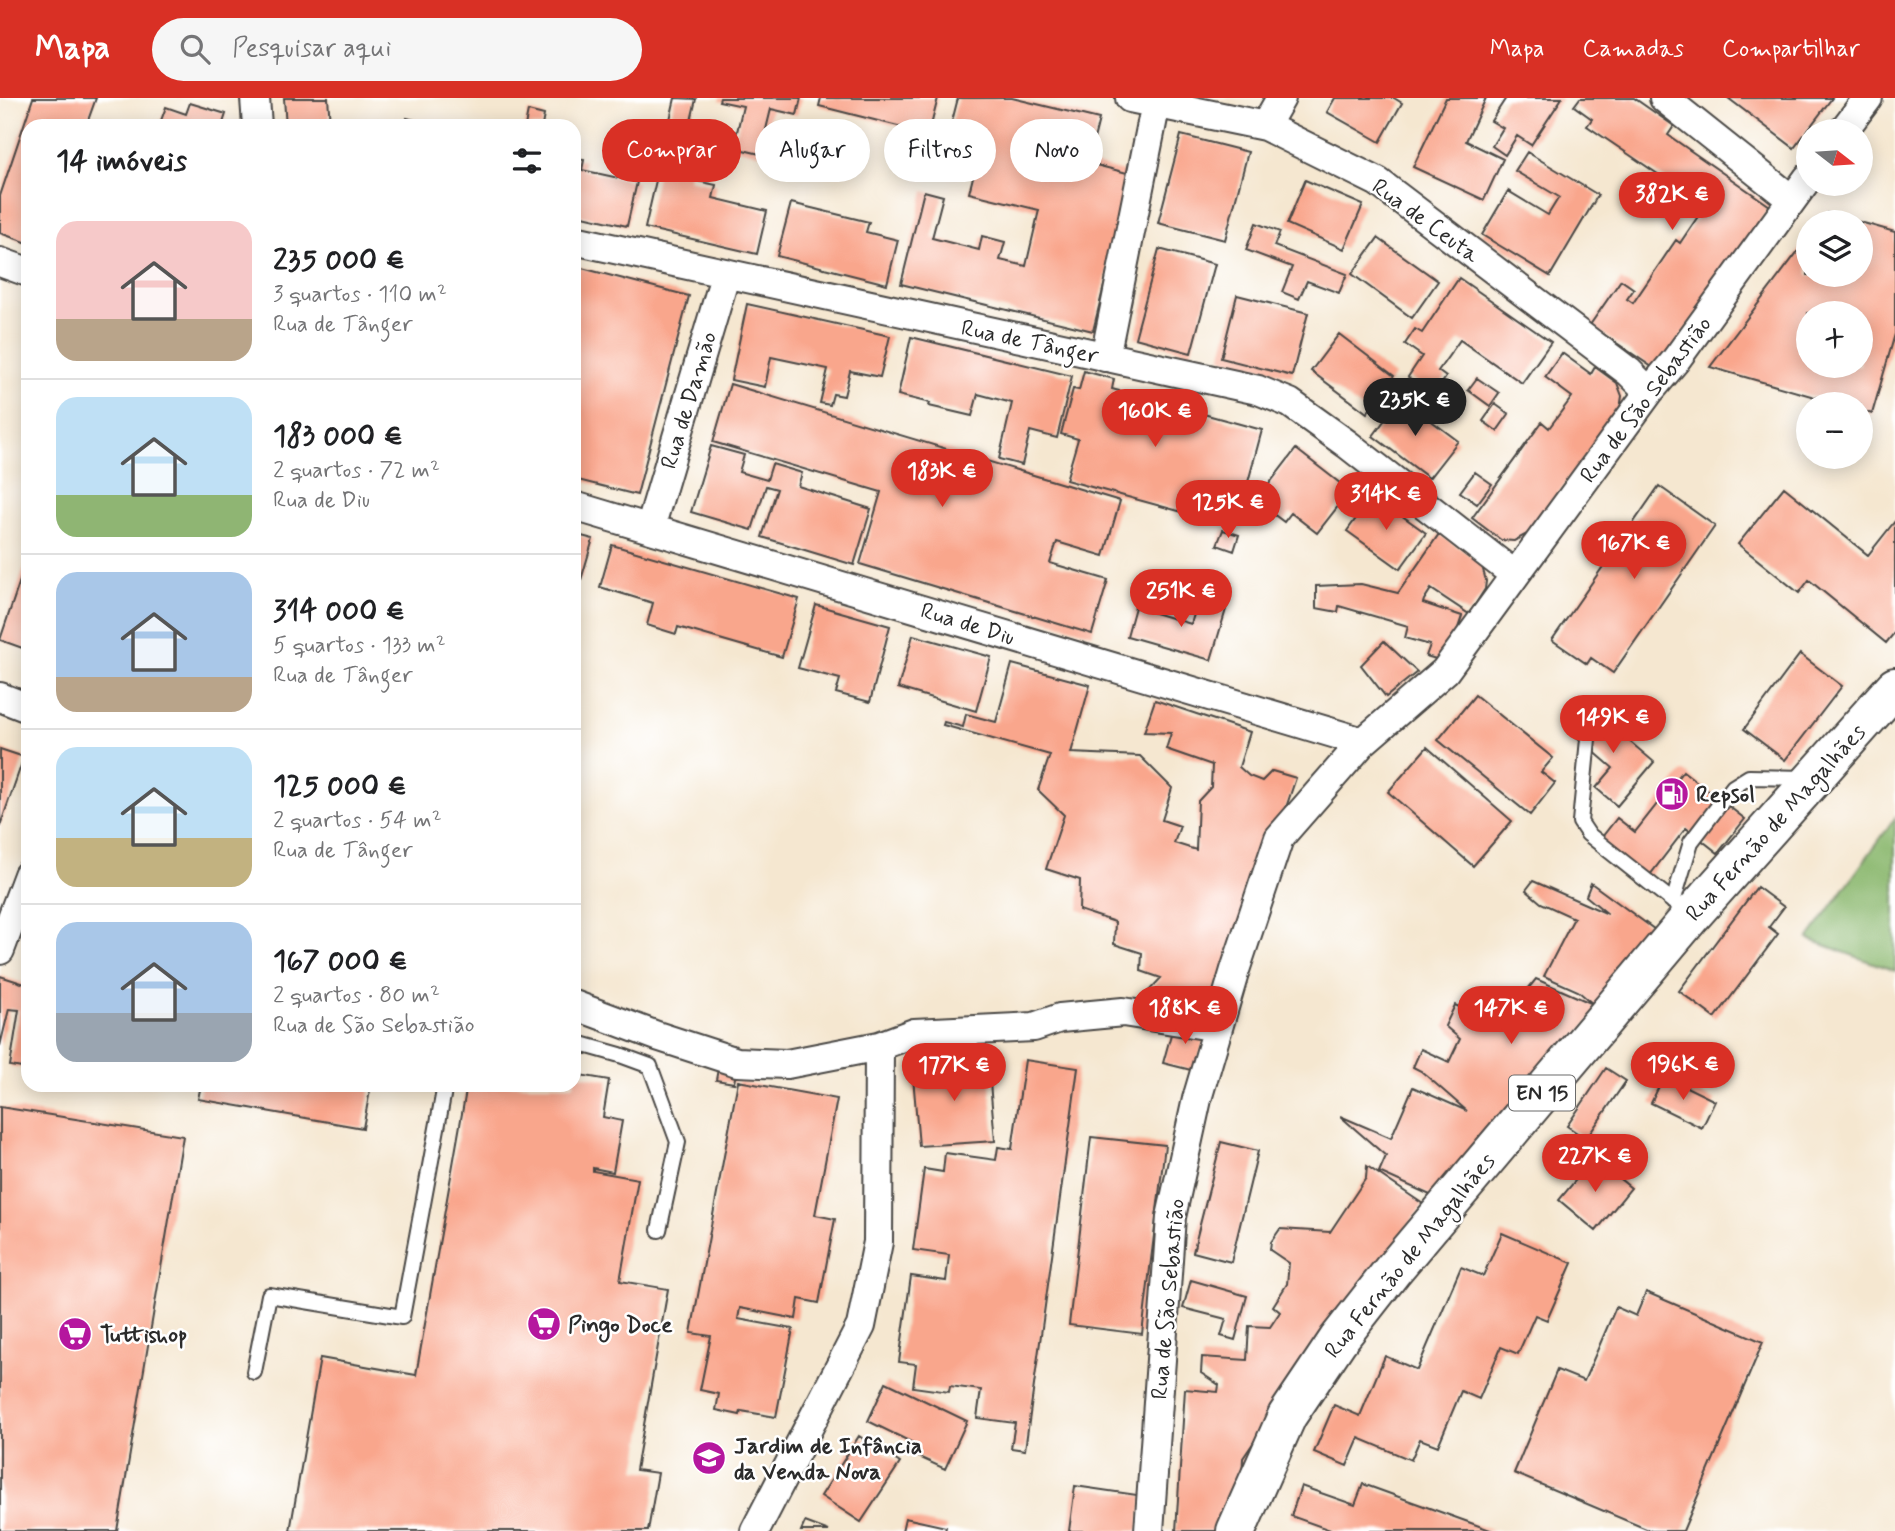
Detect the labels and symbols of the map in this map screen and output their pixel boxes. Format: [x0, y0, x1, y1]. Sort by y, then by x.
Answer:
north arrow [1796, 119, 1872, 196]
pin: 382K € [1615, 172, 1729, 232]
street label: Rua de Ceuta [1365, 173, 1485, 271]
street label: Rua de São Sebastião [1574, 311, 1719, 490]
street label: Rua de Tânger [958, 314, 1101, 374]
street label: Rua de Damão [655, 328, 725, 473]
pin: 235K € [1358, 378, 1472, 438]
pin: 160K € [1098, 390, 1212, 449]
pin: 183K € [885, 450, 999, 509]
pin: 314K € [1329, 472, 1443, 532]
pin: 125K € [1171, 480, 1285, 540]
pin: 167K € [1577, 522, 1691, 581]
pin: 251K € [1124, 570, 1238, 629]
street label: Rua de Diu [917, 596, 1018, 653]
pin: 149K € [1556, 696, 1670, 755]
street label: Rua Fernão de Magalhães [1680, 718, 1875, 930]
fuel station icon: Repsol [1653, 775, 1691, 813]
place label: Repsol [1696, 781, 1755, 811]
pin: 188K € [1128, 986, 1242, 1046]
pin: 147K € [1454, 986, 1568, 1046]
pin: 196K € [1626, 1042, 1740, 1102]
pin: 177K € [897, 1044, 1011, 1103]
road number: EN 15 [1509, 1076, 1575, 1110]
pin: 227K € [1538, 1134, 1652, 1194]
street label: Rua Fernão de Magalhães [1318, 1147, 1504, 1366]
street label: Rua de São Sebastião [1145, 1197, 1193, 1401]
supermarket icon: Pingo Doce [525, 1305, 563, 1343]
place label: Pingo Doce [568, 1311, 673, 1343]
supermarket icon: Tuttishop [56, 1315, 94, 1353]
place label: Tuttishop [100, 1321, 187, 1351]
place label: Jardim de Infância da Venda Nova [734, 1432, 922, 1488]
school or university icon: Jardim de Infância da Venda Nova [690, 1439, 728, 1477]

